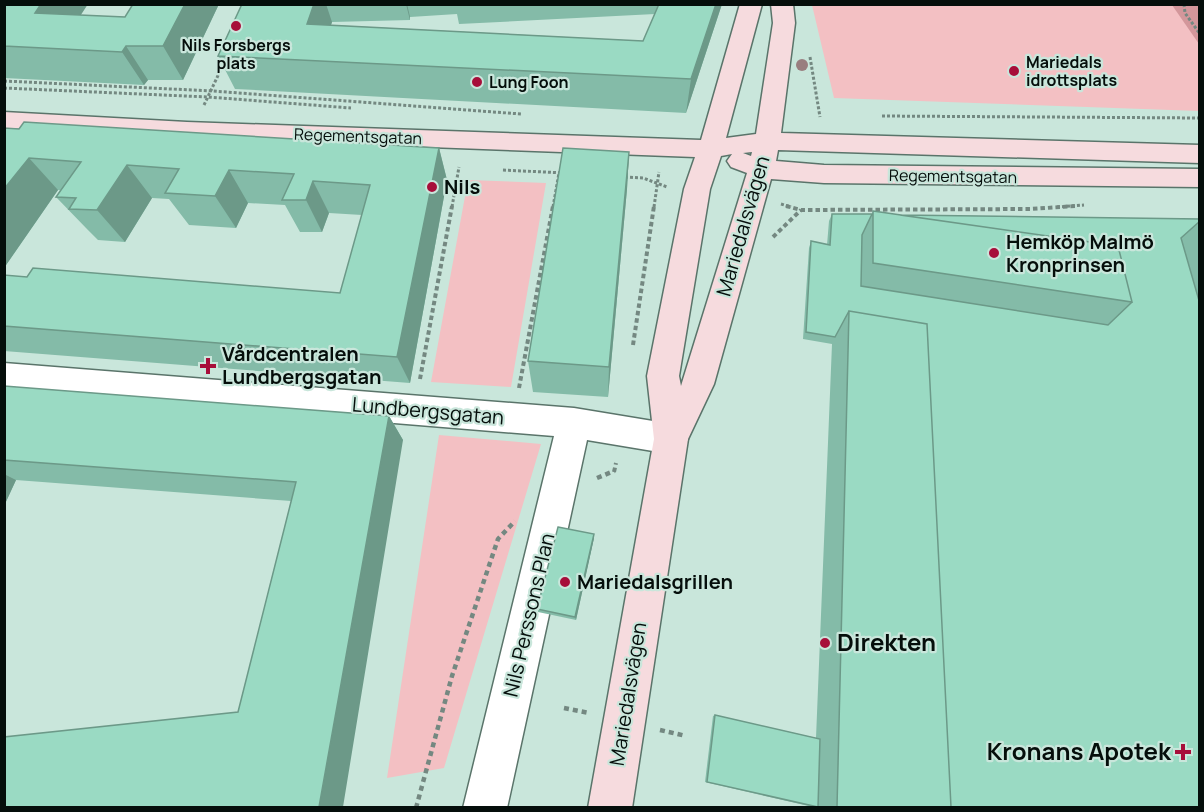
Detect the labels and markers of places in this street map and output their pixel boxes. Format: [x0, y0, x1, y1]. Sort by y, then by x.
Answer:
marker: Nils Forsbergs plats [229, 19, 243, 33]
place label: Nils Forsbergs plats [181, 34, 291, 74]
place label: Mariedals idrottsplats [1026, 51, 1118, 91]
marker: Mariedals idrottsplats [1007, 64, 1021, 78]
place label: Lung Foon [489, 71, 569, 93]
marker: Lung Foon [470, 75, 484, 89]
place label: Nils [444, 173, 481, 200]
marker: Nils [425, 180, 439, 194]
place label: Hemköp Malmö Kronprinsen [1006, 228, 1154, 278]
marker: Hemköp Malmö Kronprinsen [987, 246, 1001, 260]
place label: Vårdcentralen Lundbergsgatan [222, 340, 381, 390]
marker: Vårdcentralen Lundbergsgatan [199, 357, 217, 375]
place label: Mariedalsgrillen [577, 568, 733, 595]
marker: Mariedalsgrillen [558, 575, 572, 589]
place label: Direkten [837, 625, 936, 658]
marker: Direkten [818, 636, 832, 650]
place label: Kronans Apotek [987, 734, 1172, 767]
marker: Kronans Apotek [1176, 745, 1190, 759]

